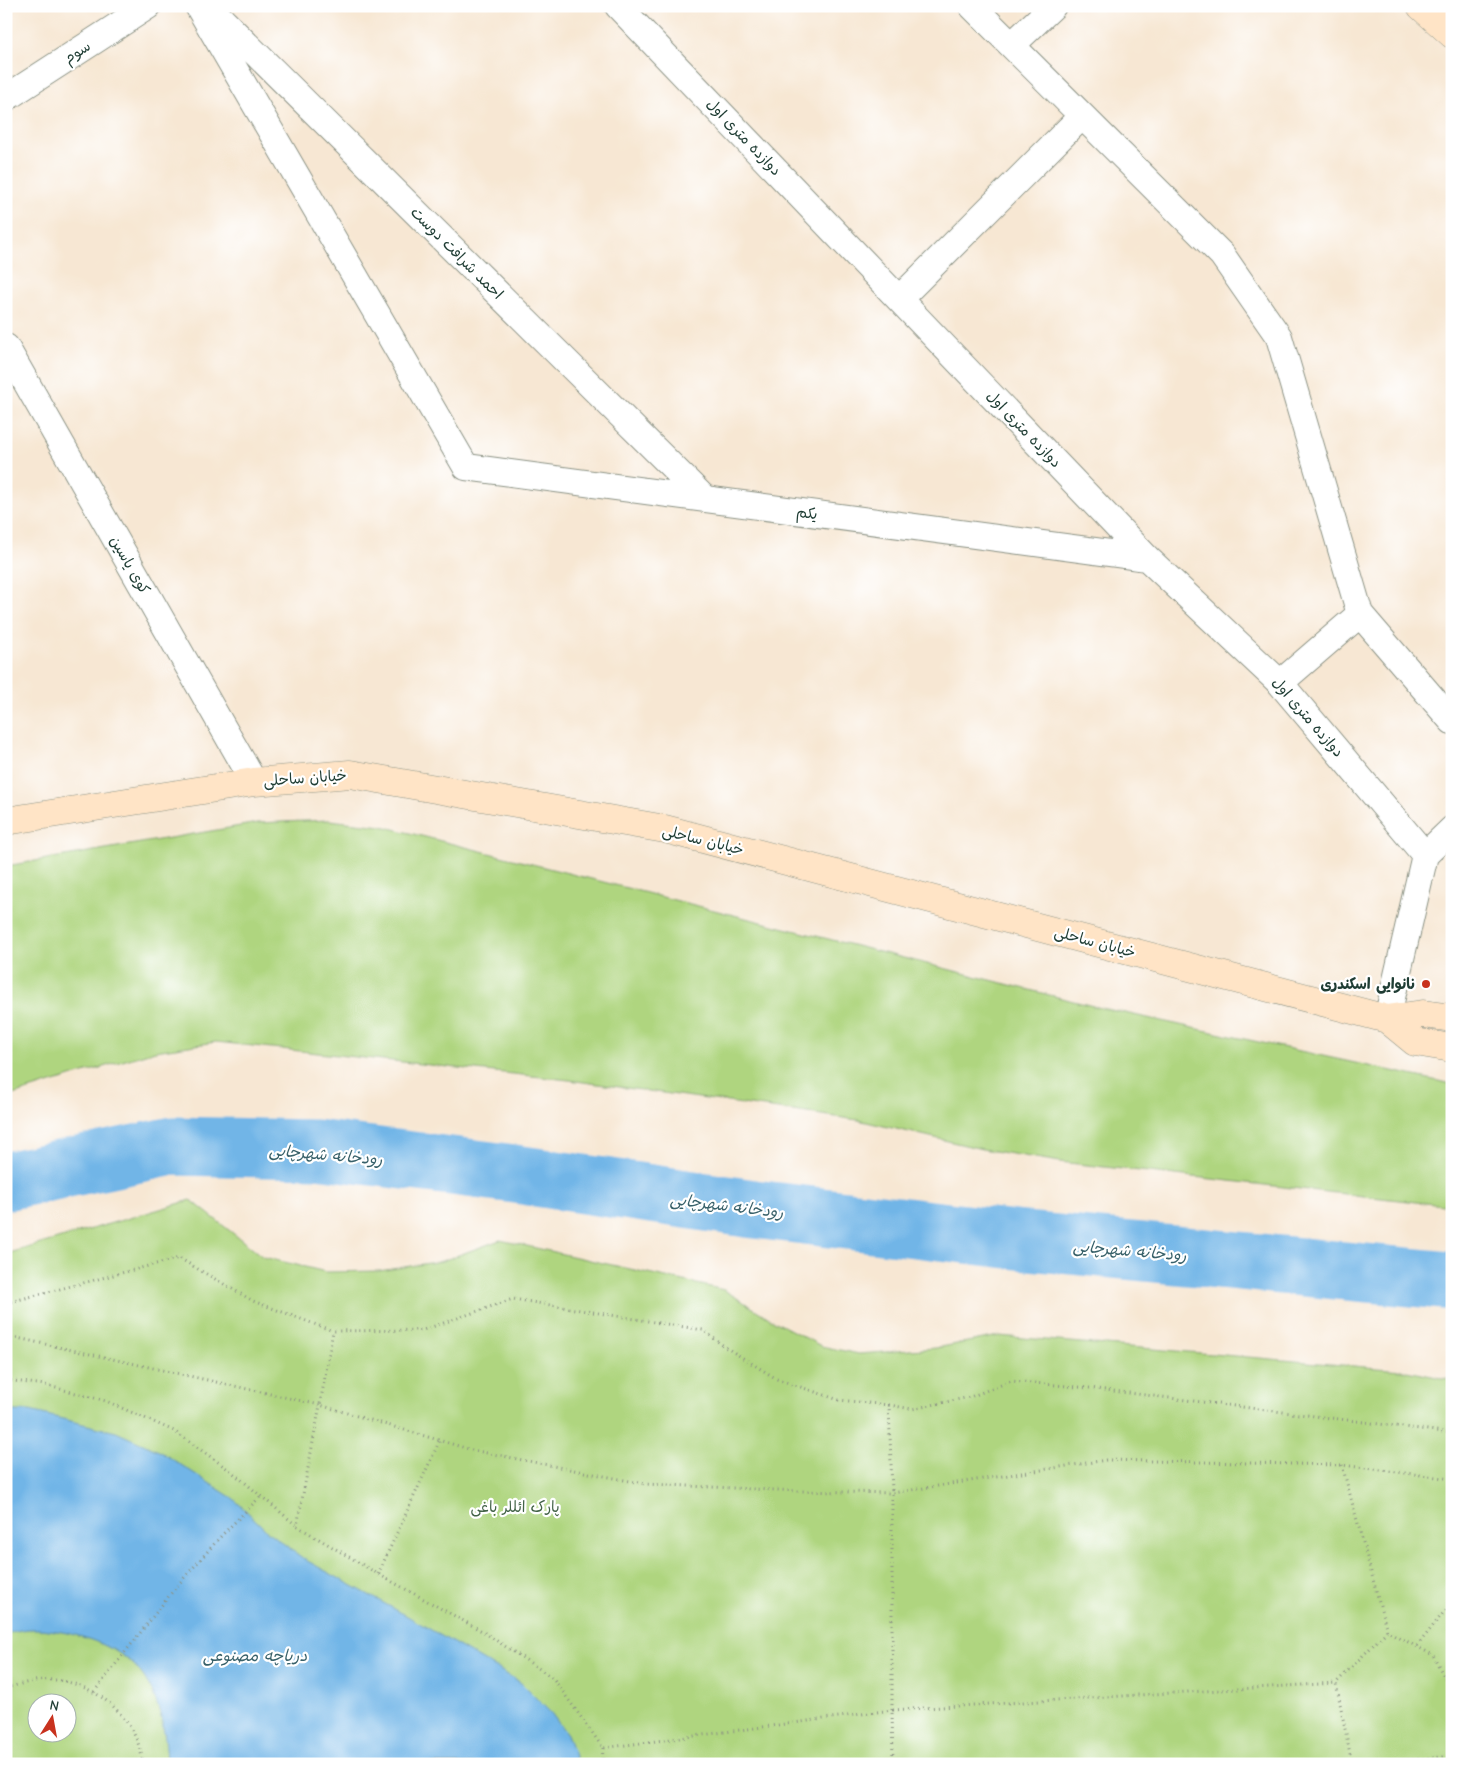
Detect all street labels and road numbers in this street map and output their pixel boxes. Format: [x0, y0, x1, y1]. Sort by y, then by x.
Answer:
street label: سوم [60, 37, 95, 70]
street label: دوازده متری اول [703, 95, 785, 179]
street label: احمد شرافت دوست [407, 203, 507, 303]
street label: دوازده متری اول [983, 387, 1065, 471]
street label: یکم [795, 503, 819, 526]
street label: کوی یاسین [106, 533, 154, 597]
street label: دوازده متری اول [1268, 673, 1348, 761]
street label: خیابان ساحلی [263, 766, 347, 791]
street label: خیابان ساحلی [660, 821, 746, 860]
street label: خیابان ساحلی [1052, 923, 1138, 962]

